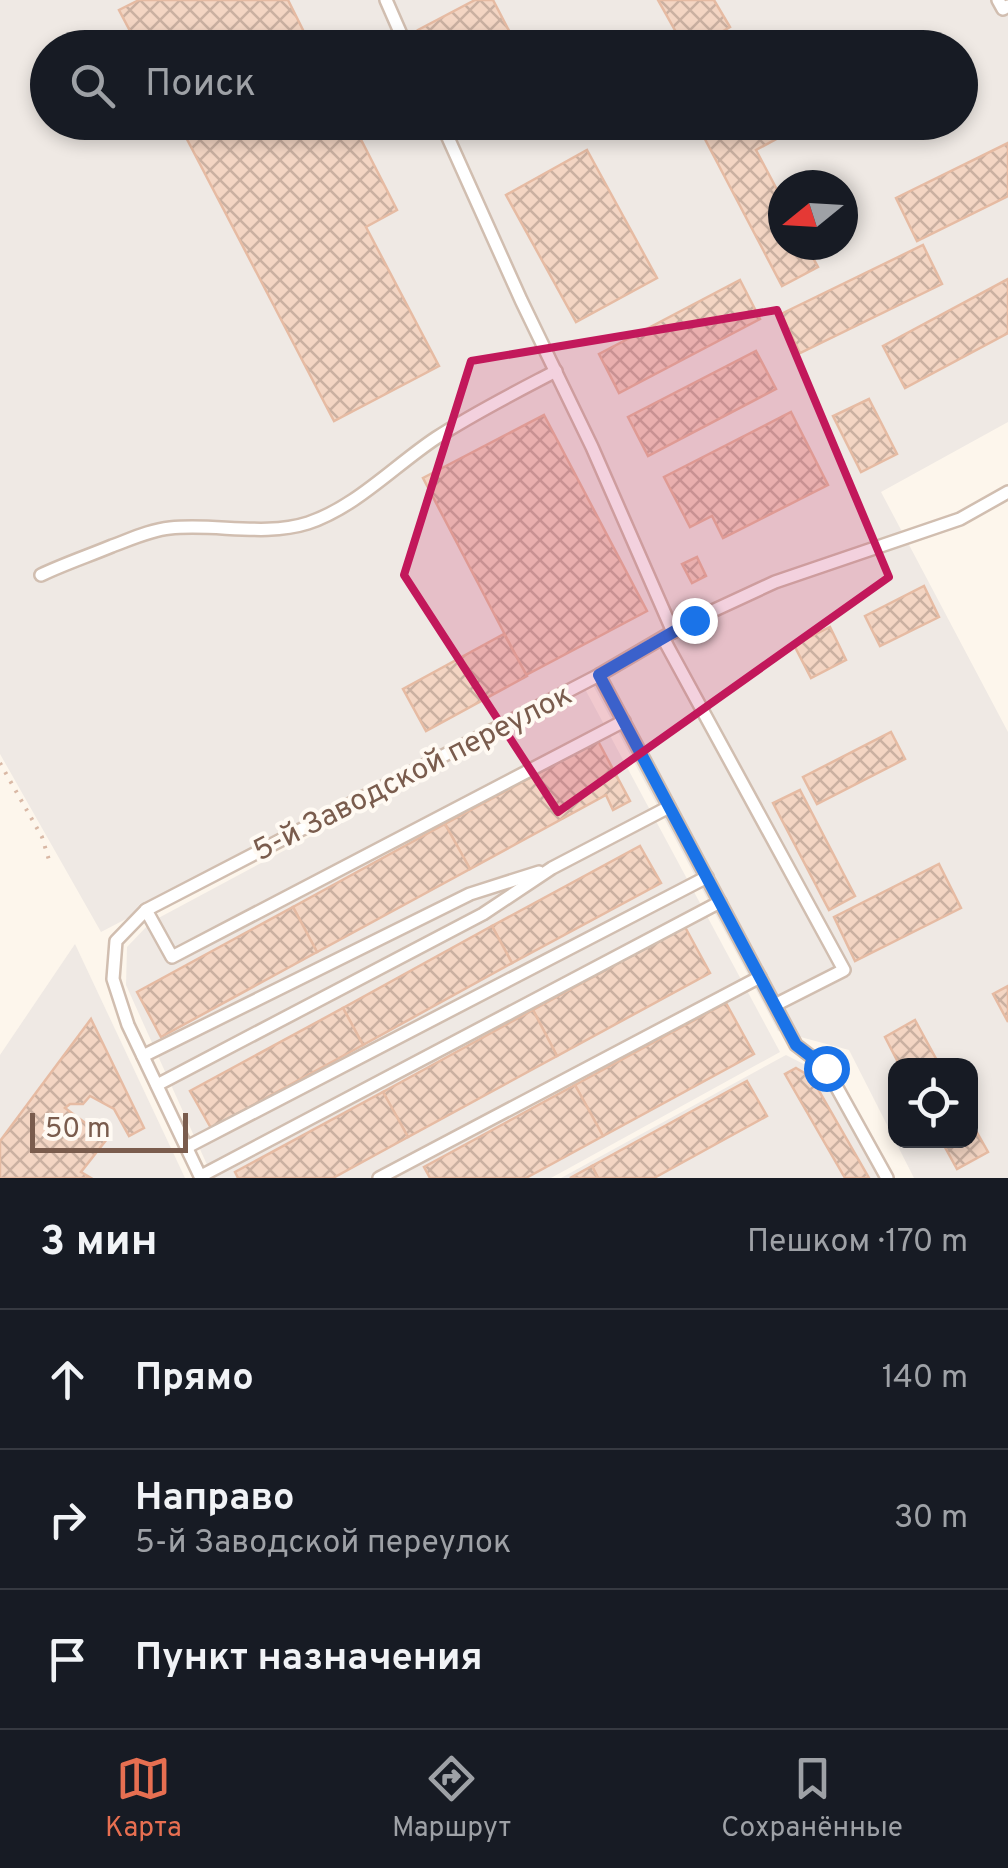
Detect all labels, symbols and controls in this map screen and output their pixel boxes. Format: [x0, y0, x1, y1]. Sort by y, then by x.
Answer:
search box [30, 30, 978, 140]
icon: search [65, 58, 120, 113]
text: Поиск [145, 61, 256, 110]
north arrow [768, 170, 858, 260]
route end [672, 598, 718, 644]
street label: 5-й Заводской переулок [248, 678, 579, 871]
route start [804, 1046, 850, 1092]
map controls [888, 1058, 978, 1148]
button: locate [888, 1058, 978, 1148]
scale bar [30, 1108, 188, 1152]
text: 50 m [45, 1112, 111, 1148]
text: 3 мин [40, 1217, 158, 1270]
text: Пешком · 170 m [747, 1223, 968, 1263]
icon: ahead [40, 1352, 95, 1407]
text: Прямо [135, 1355, 254, 1404]
text: 140 m [882, 1359, 968, 1399]
text: Направо [135, 1475, 295, 1524]
icon: right [40, 1492, 95, 1547]
text: 30 m [894, 1499, 968, 1539]
text: 5-й Заводской переулок [135, 1524, 511, 1564]
icon: arrive [40, 1632, 95, 1687]
text: Пункт назначения [135, 1635, 483, 1684]
tab: Карта [105, 1751, 182, 1847]
tab: Маршрут [392, 1751, 511, 1847]
tab: Сохранённые [721, 1751, 903, 1847]

